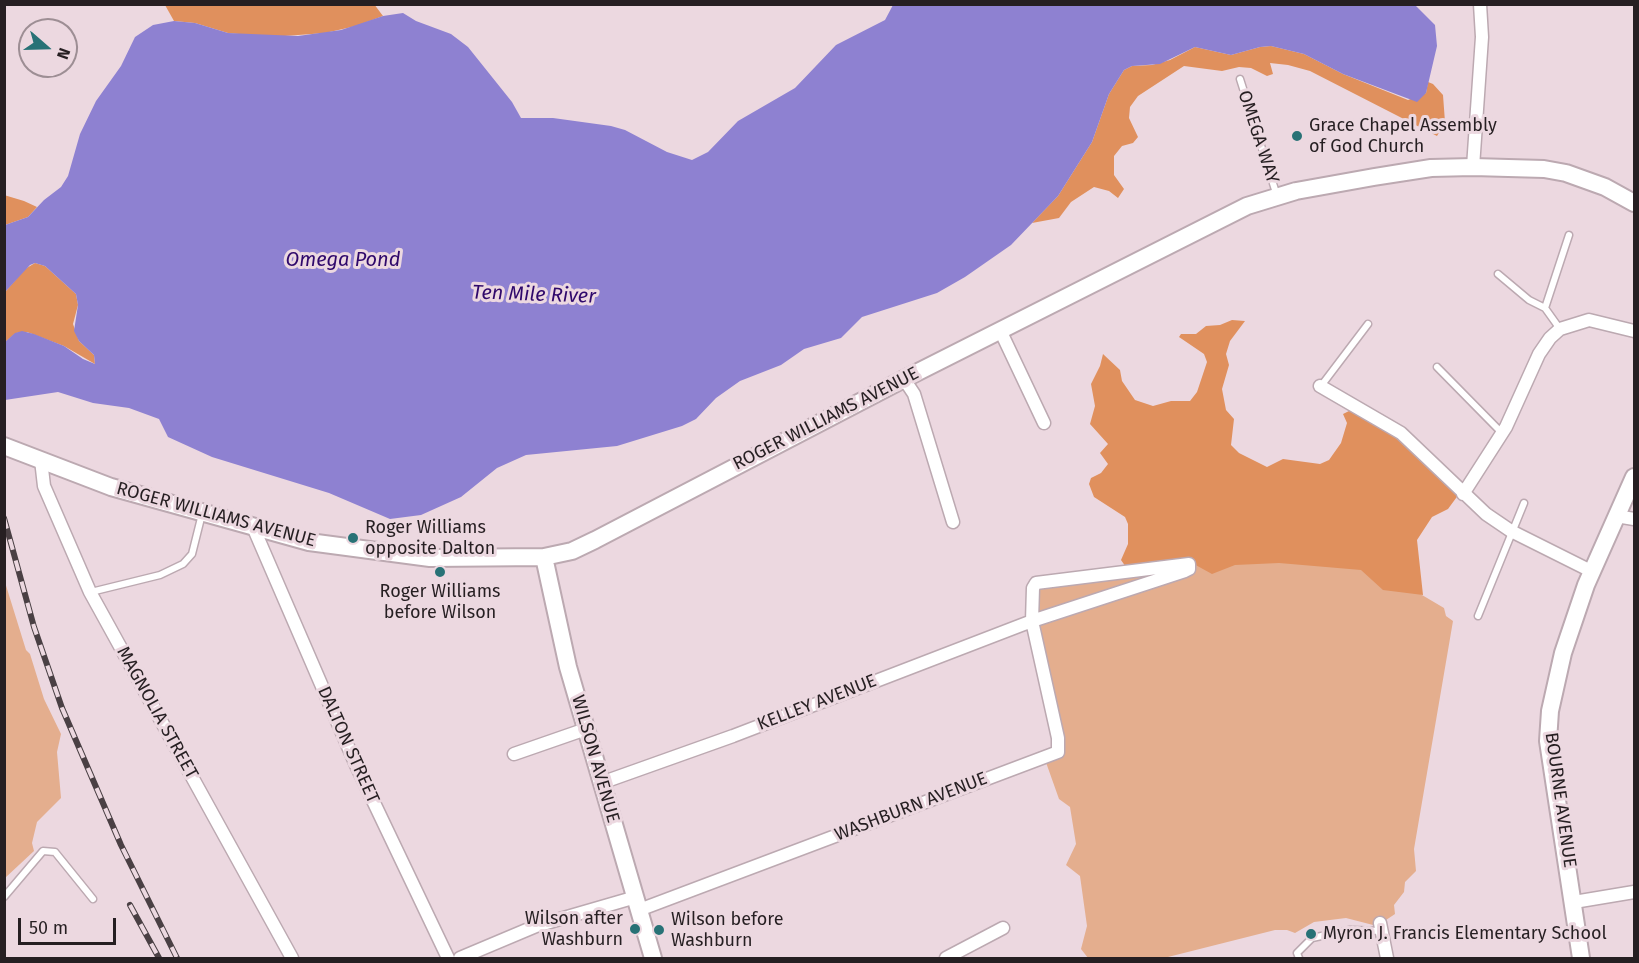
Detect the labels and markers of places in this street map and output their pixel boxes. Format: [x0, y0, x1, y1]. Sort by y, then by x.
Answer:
place label: Grace Chapel Assembly of God Church [1309, 115, 1497, 158]
marker: Grace Chapel Assembly of God Church [1290, 129, 1304, 143]
place label: Roger Williams opposite Dalton [365, 517, 495, 560]
marker: Roger Williams opposite Dalton [346, 531, 360, 545]
marker: Roger Williams before Wilson [433, 565, 447, 579]
place label: Roger Williams before Wilson [380, 581, 500, 624]
place label: Wilson after Washburn [525, 908, 623, 950]
place label: Wilson before Washburn [671, 909, 784, 952]
marker: Wilson after Washburn [628, 922, 642, 936]
marker: Wilson before Washburn [652, 923, 666, 937]
place label: Myron J. Francis Elementary School [1323, 923, 1607, 945]
marker: Myron J. Francis Elementary School [1304, 927, 1318, 941]

